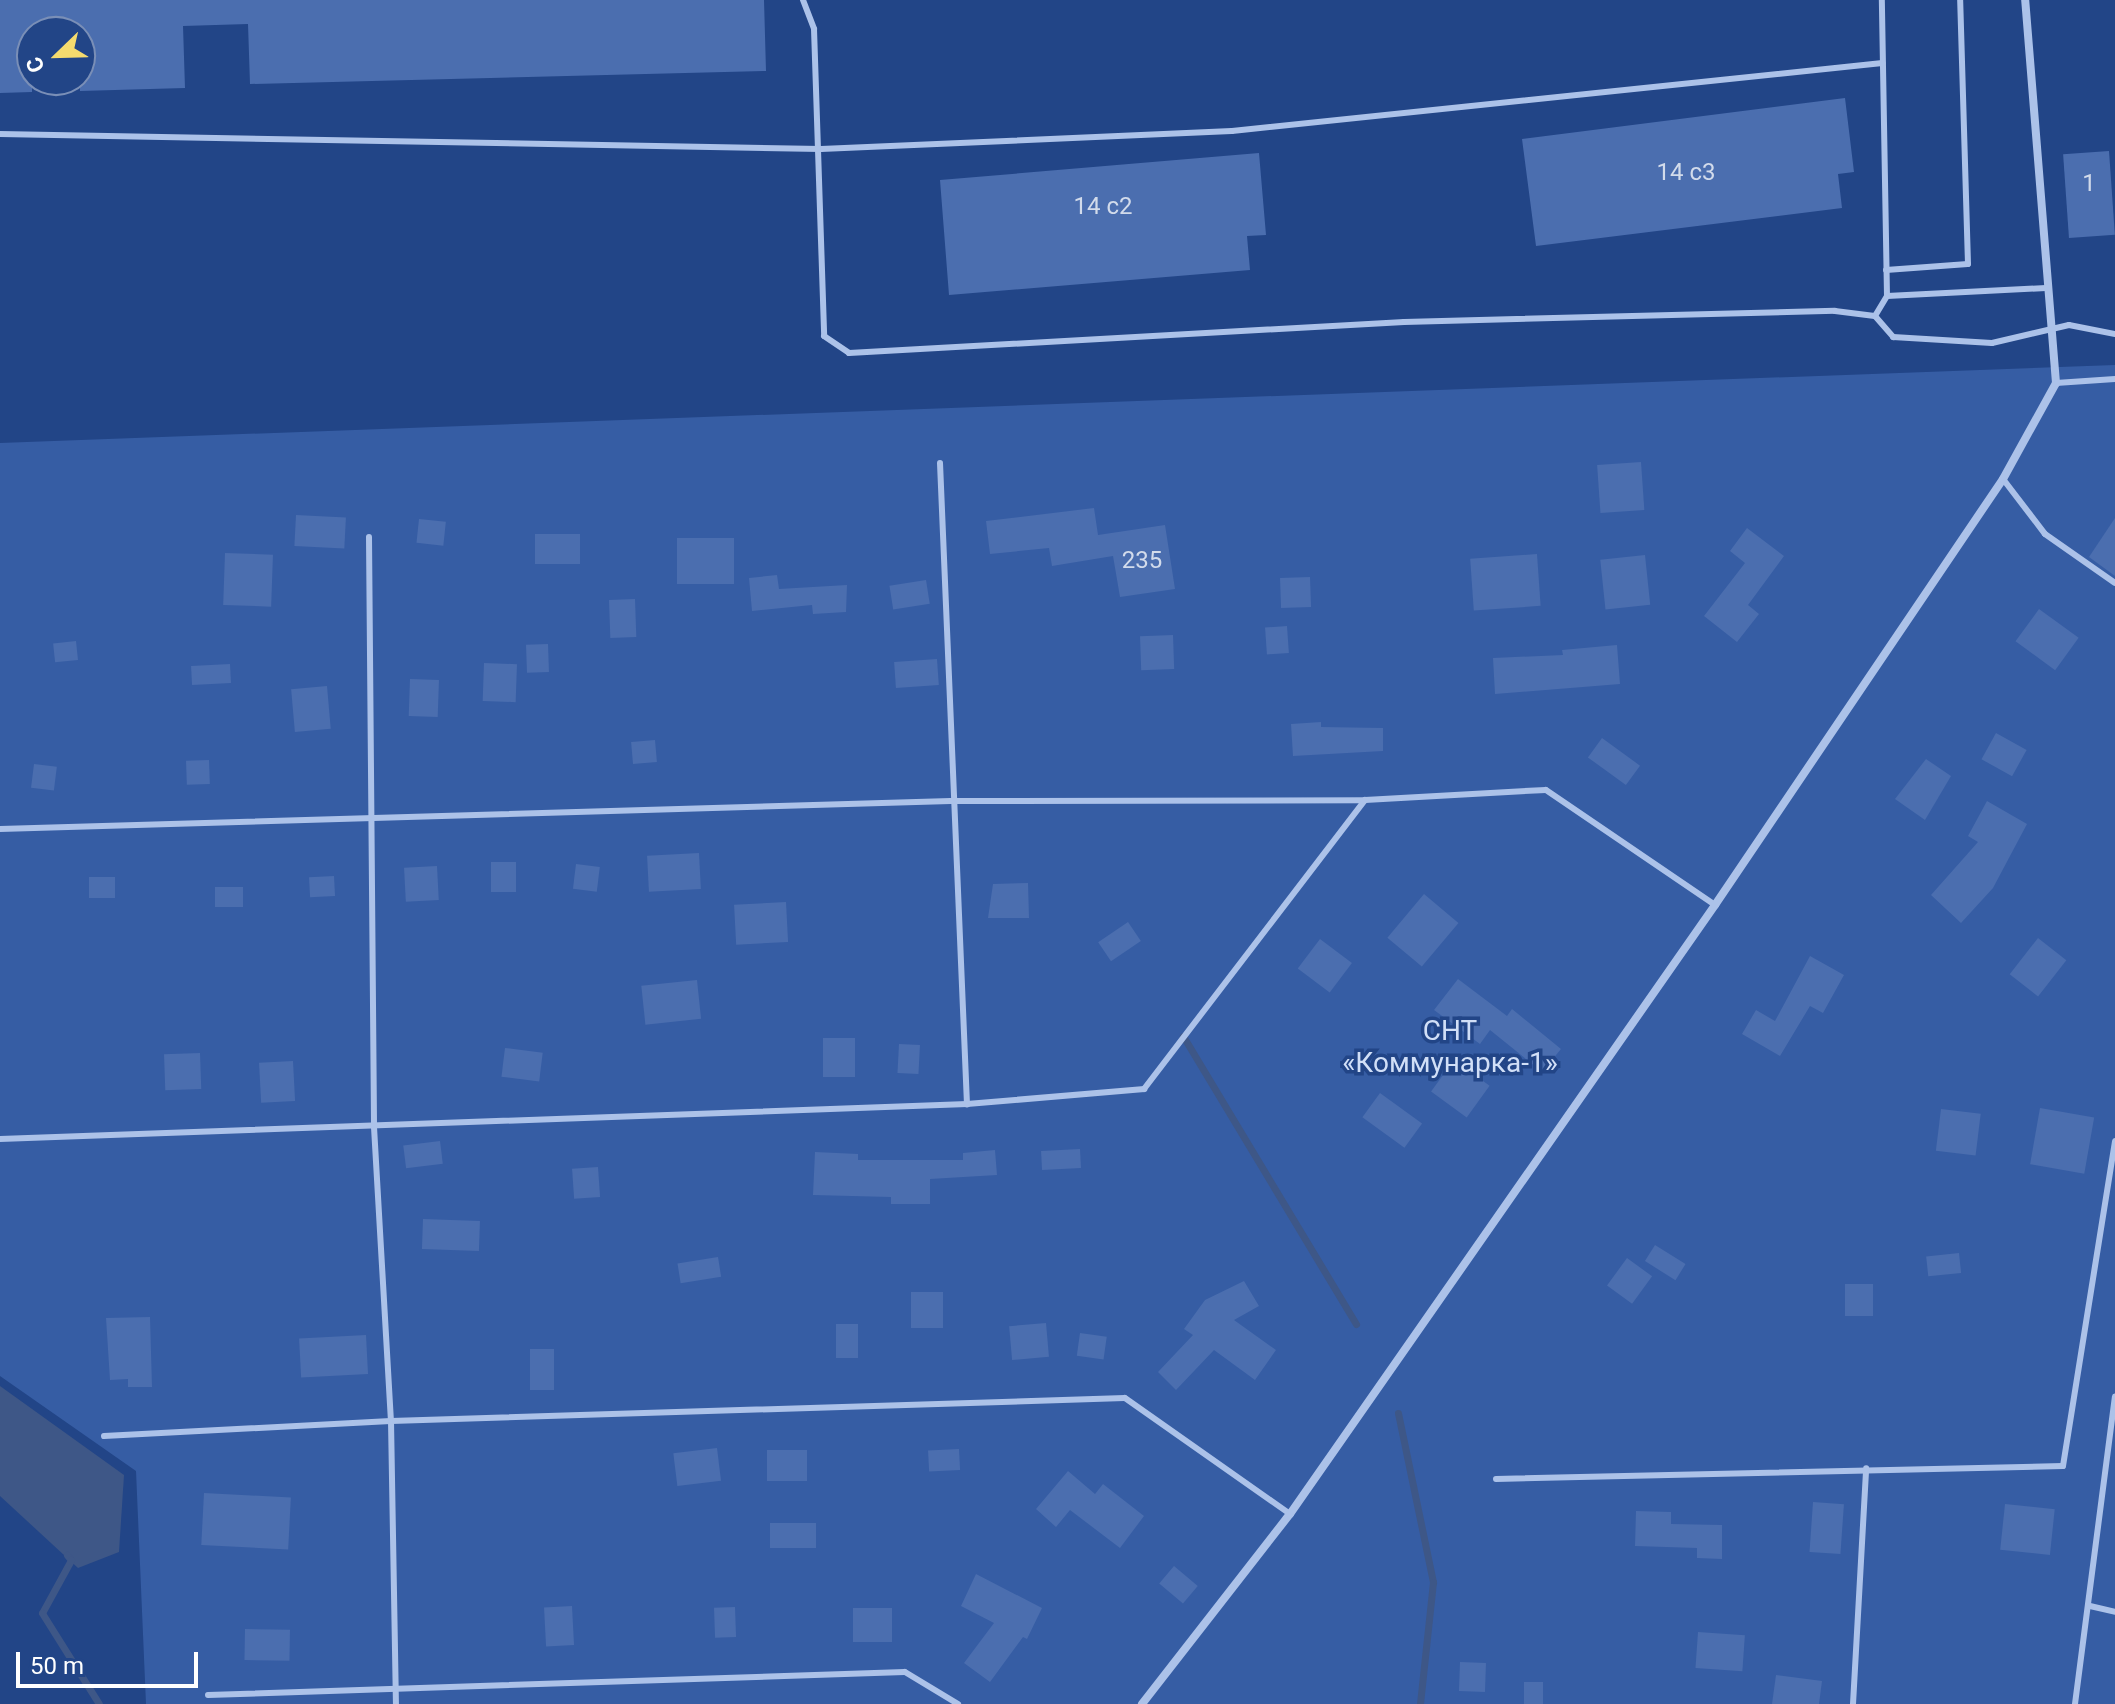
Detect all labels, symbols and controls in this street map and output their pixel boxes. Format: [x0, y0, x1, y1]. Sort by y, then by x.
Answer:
north arrow [16, 16, 96, 96]
text: С [21, 53, 50, 76]
house number: 14 с3 [1657, 159, 1715, 187]
house number: 1 [2082, 170, 2096, 198]
house number: 14 с2 [1074, 193, 1132, 221]
house number: 235 [1122, 547, 1162, 575]
park label: СНТ «Коммунарка-1» [1342, 1014, 1558, 1080]
scale bar [20, 1636, 202, 1686]
text: 50 m [30, 1652, 84, 1680]

